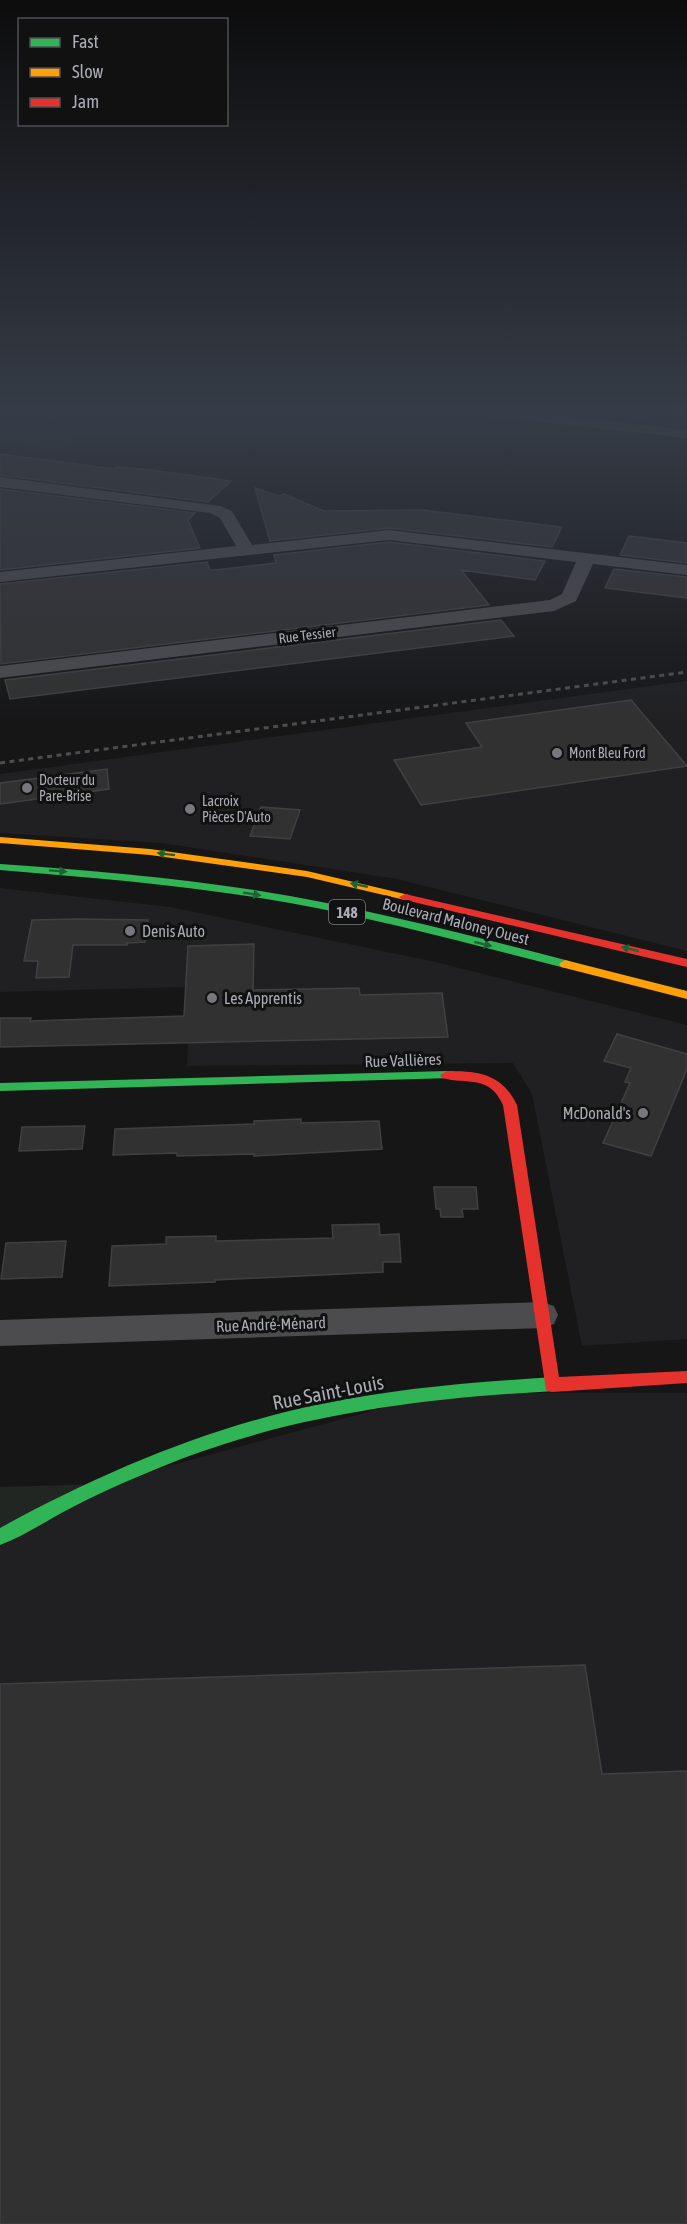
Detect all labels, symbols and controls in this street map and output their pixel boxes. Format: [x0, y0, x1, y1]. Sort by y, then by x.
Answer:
legend [18, 18, 228, 126]
text: Fast [72, 31, 99, 52]
text: Slow [72, 61, 103, 82]
text: Jam [72, 91, 99, 112]
street label: Rue Tessier [278, 623, 337, 646]
place label: Mont Bleu Ford [569, 745, 646, 761]
marker: Mont Bleu Ford [550, 746, 564, 760]
place label: Docteur du Pare-Brise [39, 772, 95, 804]
marker: Docteur du Pare-Brise [20, 781, 34, 795]
place label: Lacroix Pièces D'Auto [202, 793, 271, 825]
marker: Lacroix Pièces D'Auto [183, 802, 197, 816]
one-way arrow [157, 849, 176, 859]
one-way arrow [49, 866, 68, 876]
one-way arrow [349, 880, 368, 890]
one-way arrow [242, 890, 261, 899]
street label: Boulevard Maloney Ouest [381, 894, 532, 949]
road number: 148 [329, 900, 365, 924]
place label: Denis Auto [142, 922, 205, 940]
marker: Denis Auto [123, 924, 137, 938]
one-way arrow [474, 940, 493, 950]
one-way arrow [621, 944, 639, 954]
place label: Les Apprentis [224, 989, 302, 1008]
marker: Les Apprentis [205, 991, 219, 1005]
street label: Rue Vallières [364, 1050, 442, 1070]
place label: McDonald's [563, 1104, 631, 1122]
marker: McDonald's [636, 1106, 650, 1120]
street label: Rue André-Ménard [216, 1313, 326, 1335]
street label: Rue Saint-Louis [270, 1370, 386, 1414]

